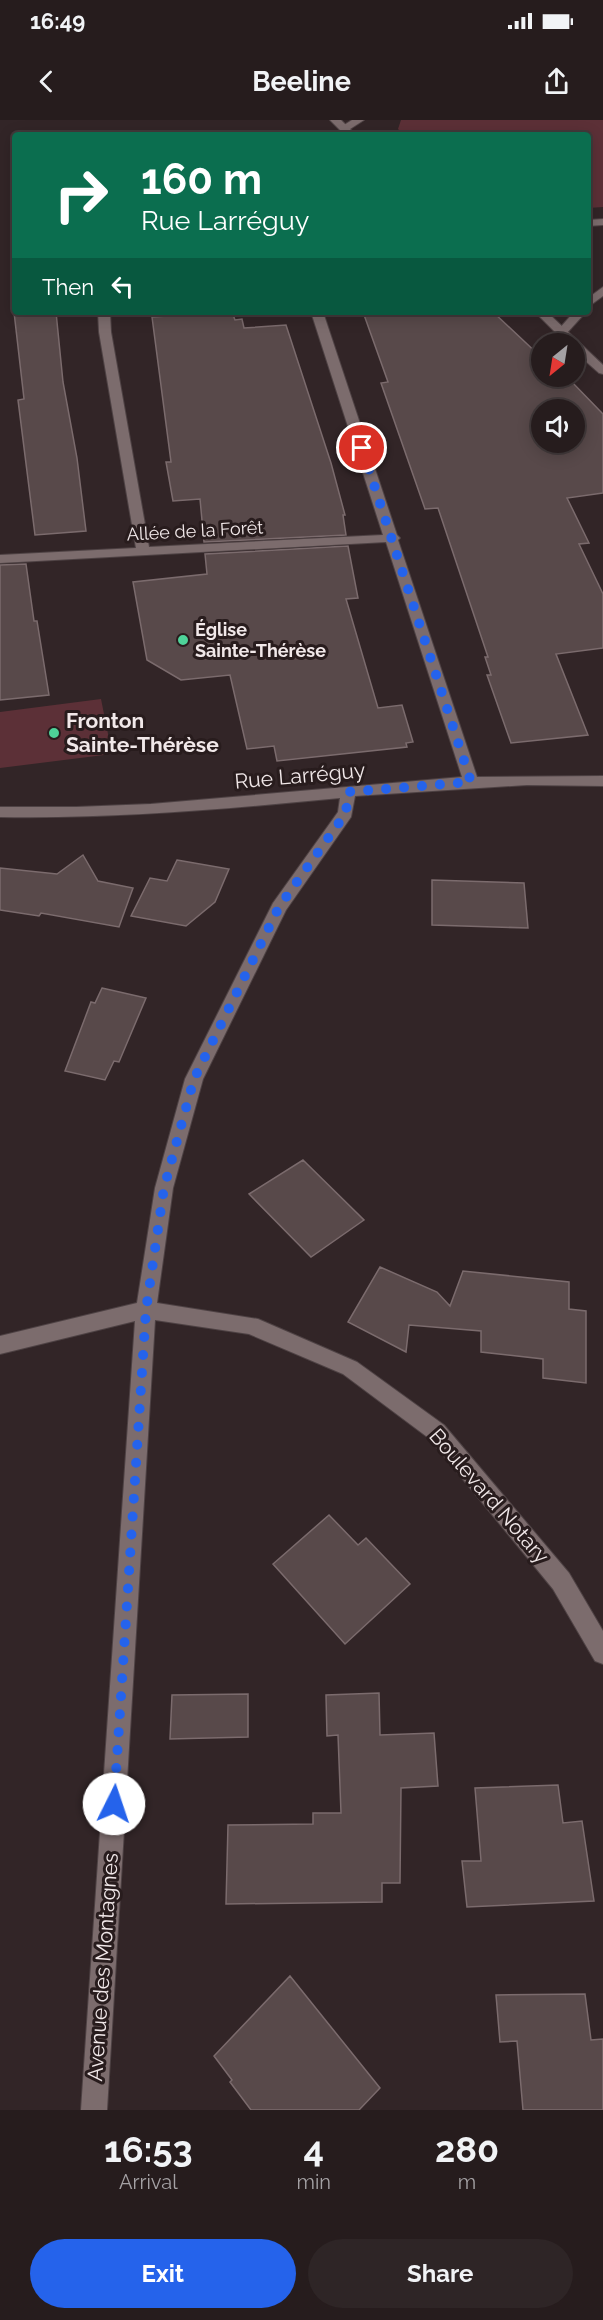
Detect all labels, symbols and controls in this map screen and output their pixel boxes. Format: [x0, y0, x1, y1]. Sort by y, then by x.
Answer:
text: 16:49 [30, 8, 85, 34]
icon: back [30, 65, 63, 98]
icon: share [540, 65, 573, 98]
text: Beeline [252, 66, 351, 97]
text: 160 m [141, 155, 262, 204]
icon: right [42, 156, 120, 234]
text: Rue Larréguy [141, 205, 309, 236]
icon: left [106, 270, 139, 303]
text: Then [42, 274, 94, 300]
north arrow [531, 333, 585, 387]
map controls [531, 333, 585, 453]
button: sound [531, 399, 585, 453]
pin [336, 422, 387, 473]
icon: arrive [345, 431, 378, 464]
street label: Allée de la Forêt [126, 516, 264, 545]
place label: Église Sainte-Thérèse [195, 619, 326, 661]
marker: Église Sainte-Thérèse [176, 633, 190, 647]
place label: Fronton Sainte-Thérèse [66, 708, 219, 757]
marker: Fronton Sainte-Thérèse [47, 726, 61, 740]
street label: Rue Larréguy [234, 757, 366, 794]
street label: Boulevard Notary [424, 1423, 555, 1568]
position arrow [82, 1772, 146, 1836]
street label: Avenue des Montagnes [82, 1852, 123, 2082]
text: 16:53 [104, 2128, 193, 2170]
text: 4 [303, 2128, 324, 2170]
text: 280 [435, 2128, 499, 2170]
text: Arrival [119, 2170, 178, 2194]
text: min [297, 2170, 331, 2194]
text: m [458, 2170, 476, 2194]
button: Exit [30, 2239, 296, 2308]
button: Share [308, 2239, 573, 2308]

